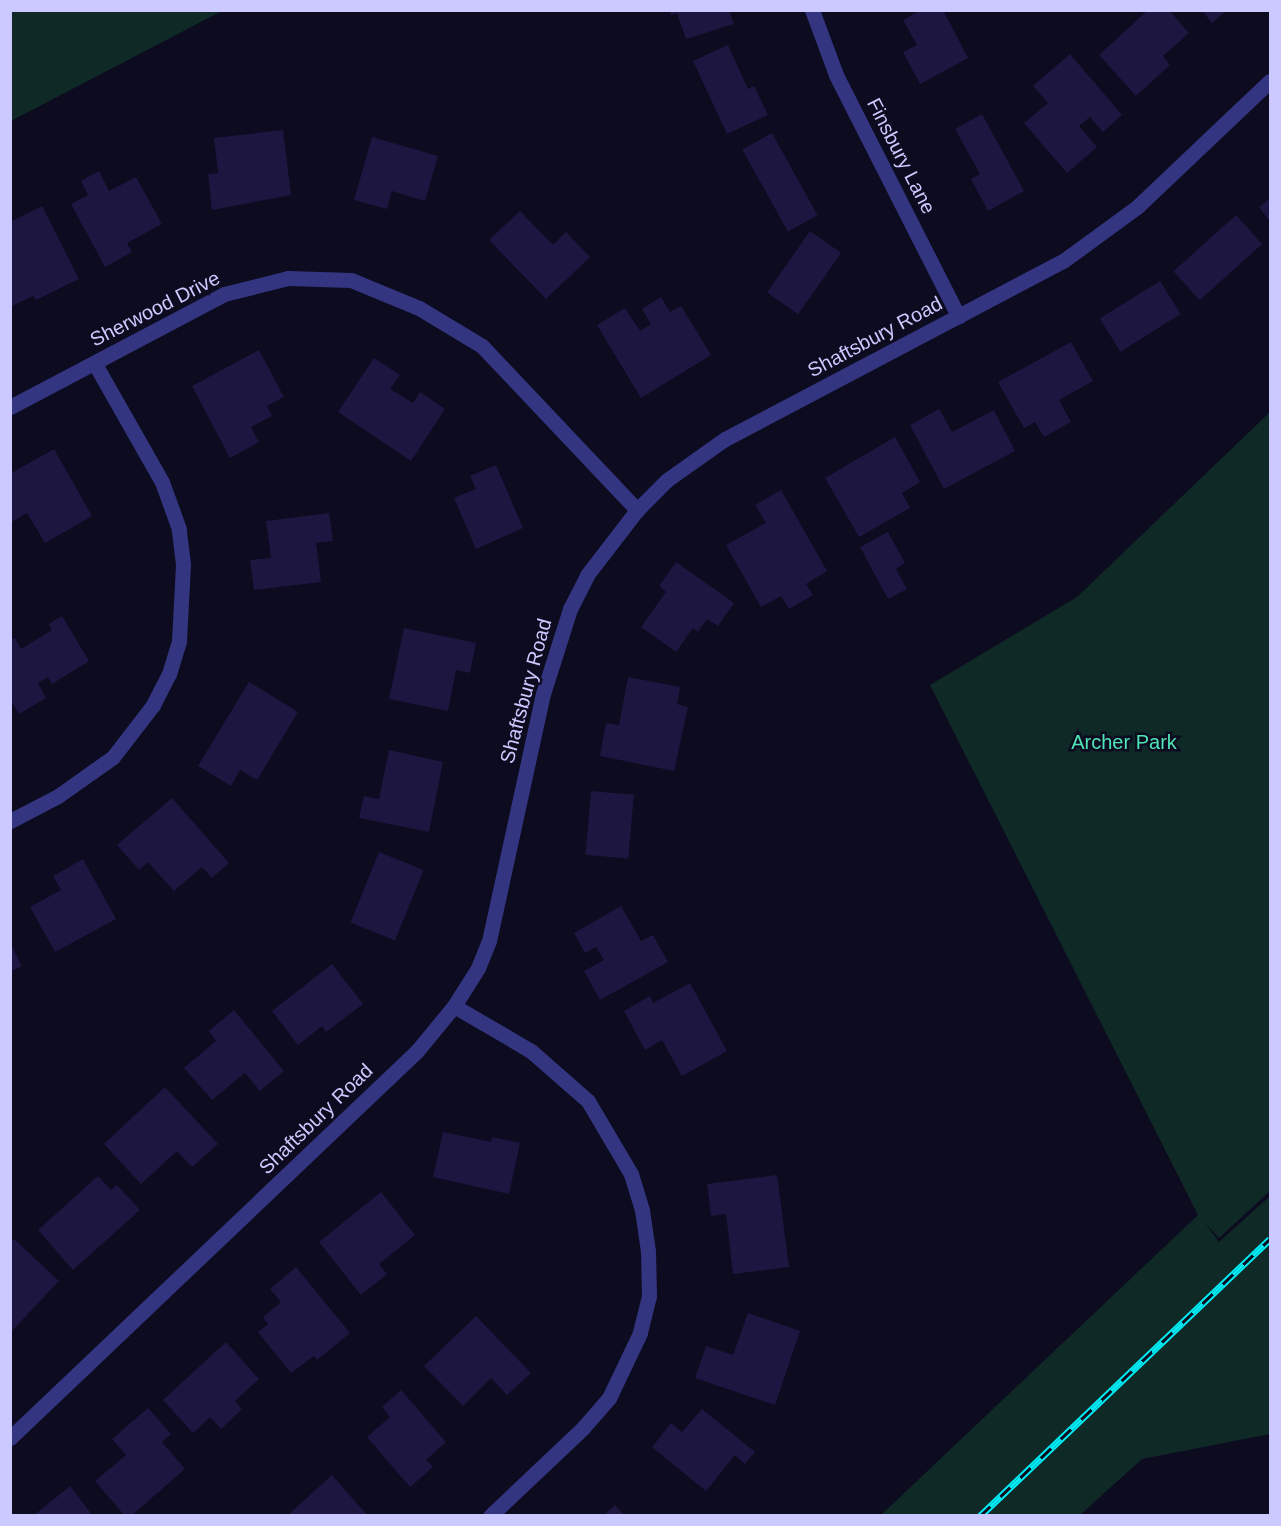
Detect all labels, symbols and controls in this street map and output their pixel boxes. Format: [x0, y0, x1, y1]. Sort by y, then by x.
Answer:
street label: Finsbury Lane [862, 94, 940, 218]
street label: Sherwood Drive [86, 266, 224, 352]
street label: Shaftsbury Road [804, 291, 946, 383]
street label: Shaftsbury Road [495, 616, 557, 766]
park label: Archer Park [1071, 730, 1177, 754]
street label: Shaftsbury Road [254, 1059, 378, 1179]

